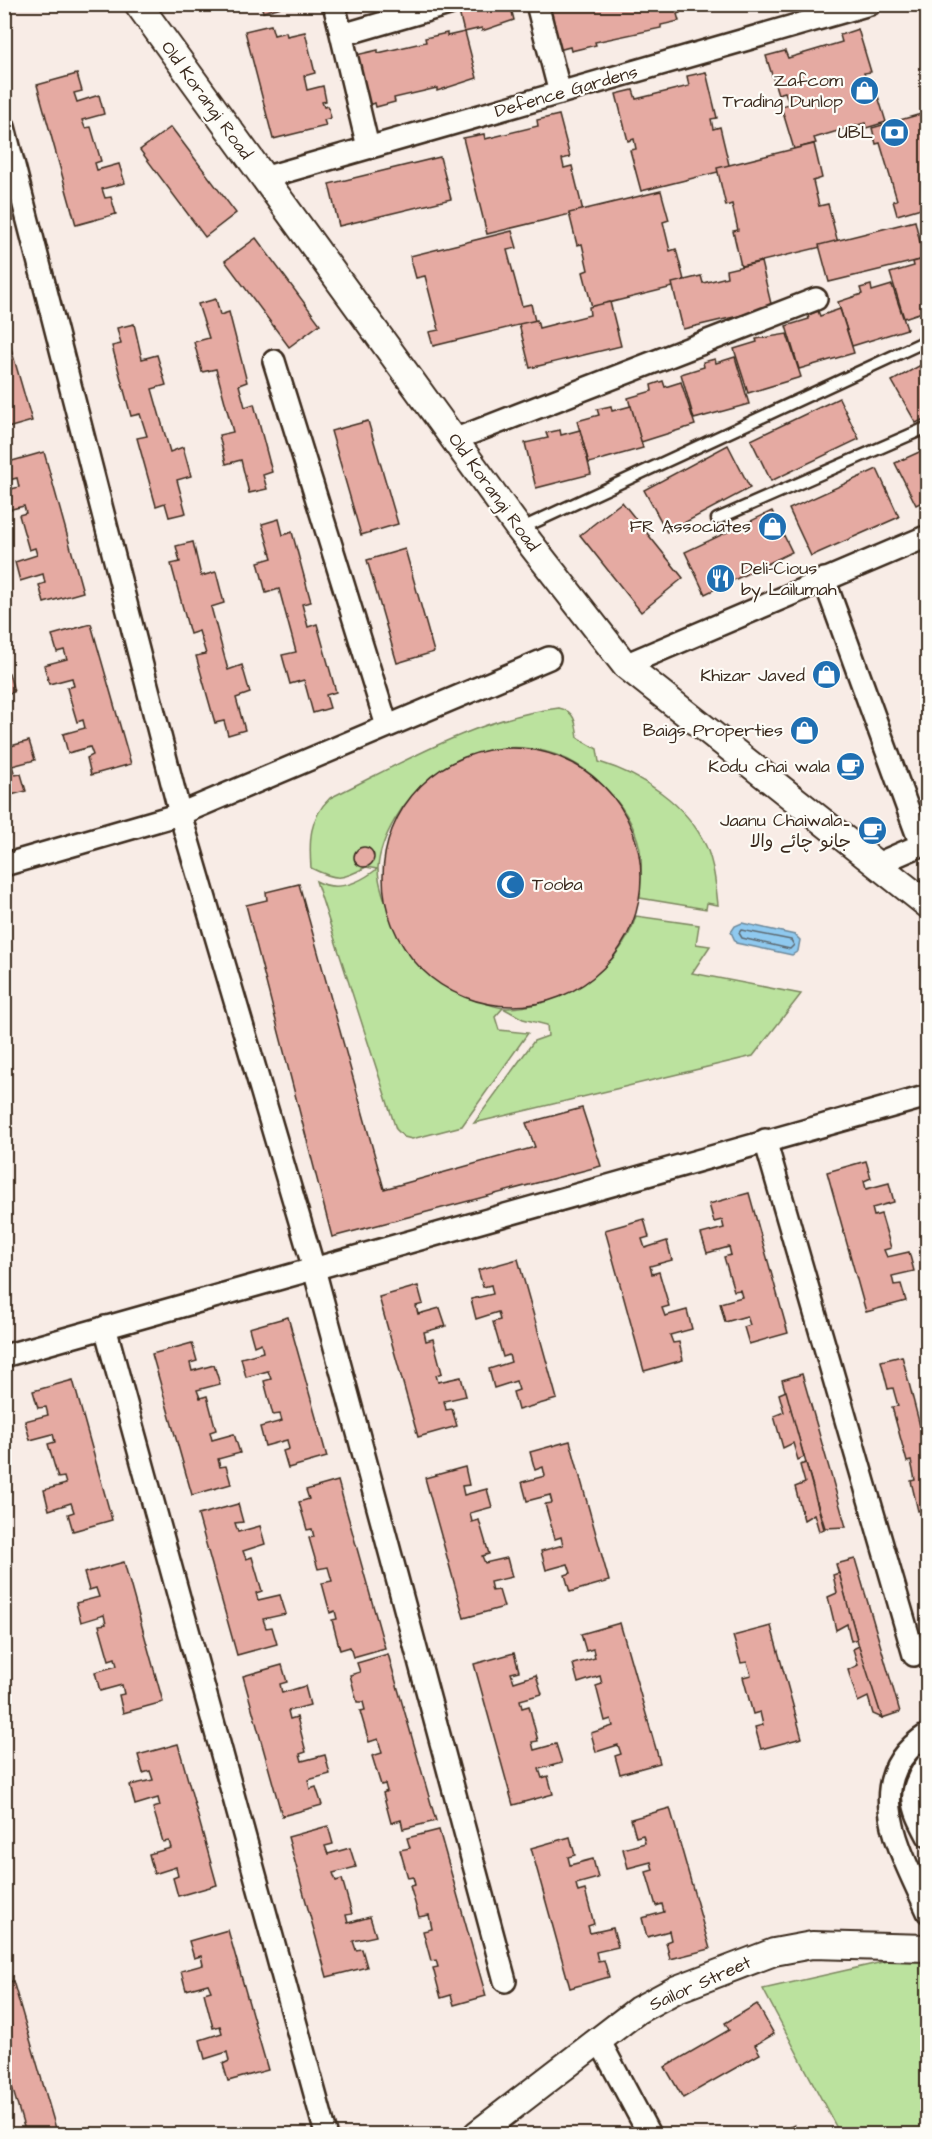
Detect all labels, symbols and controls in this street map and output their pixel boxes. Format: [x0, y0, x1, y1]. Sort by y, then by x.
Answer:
street label: Old Korangi Road [154, 36, 258, 165]
street label: Defence Gardens [492, 59, 641, 124]
place label: Zafcom Trading Dunlop [722, 68, 843, 115]
shop icon: Zafcom Trading Dunlop [848, 74, 880, 106]
bank icon: UBL [878, 116, 910, 148]
place label: UBL [838, 120, 874, 145]
street label: Old Korangi Road [441, 428, 545, 557]
shop icon: FR Associates [756, 510, 788, 542]
place label: FR Associates [629, 514, 751, 539]
place label: Deli-Cious by Lailumah [741, 556, 837, 603]
restaurant icon: Deli-Cious by Lailumah [704, 562, 736, 594]
shop icon: Khizar Javed [810, 659, 842, 691]
place label: Khizar Javed [700, 663, 805, 688]
shop icon: Baigs Properties [788, 714, 820, 746]
place label: Baigs Properties [643, 718, 783, 744]
cafe icon: Kodu chai wala [835, 750, 867, 782]
place label: Kodu chai wala [708, 754, 830, 779]
place label: Jaanu Chaiwala۔ جانو چائے والا [720, 808, 851, 854]
cafe icon: Jaanu Chaiwala۔ جانو چائے والا [856, 814, 888, 846]
mosque icon: Tooba [495, 868, 527, 900]
place label: Tooba [532, 872, 583, 897]
street label: Sailor Street [645, 1950, 756, 2017]

